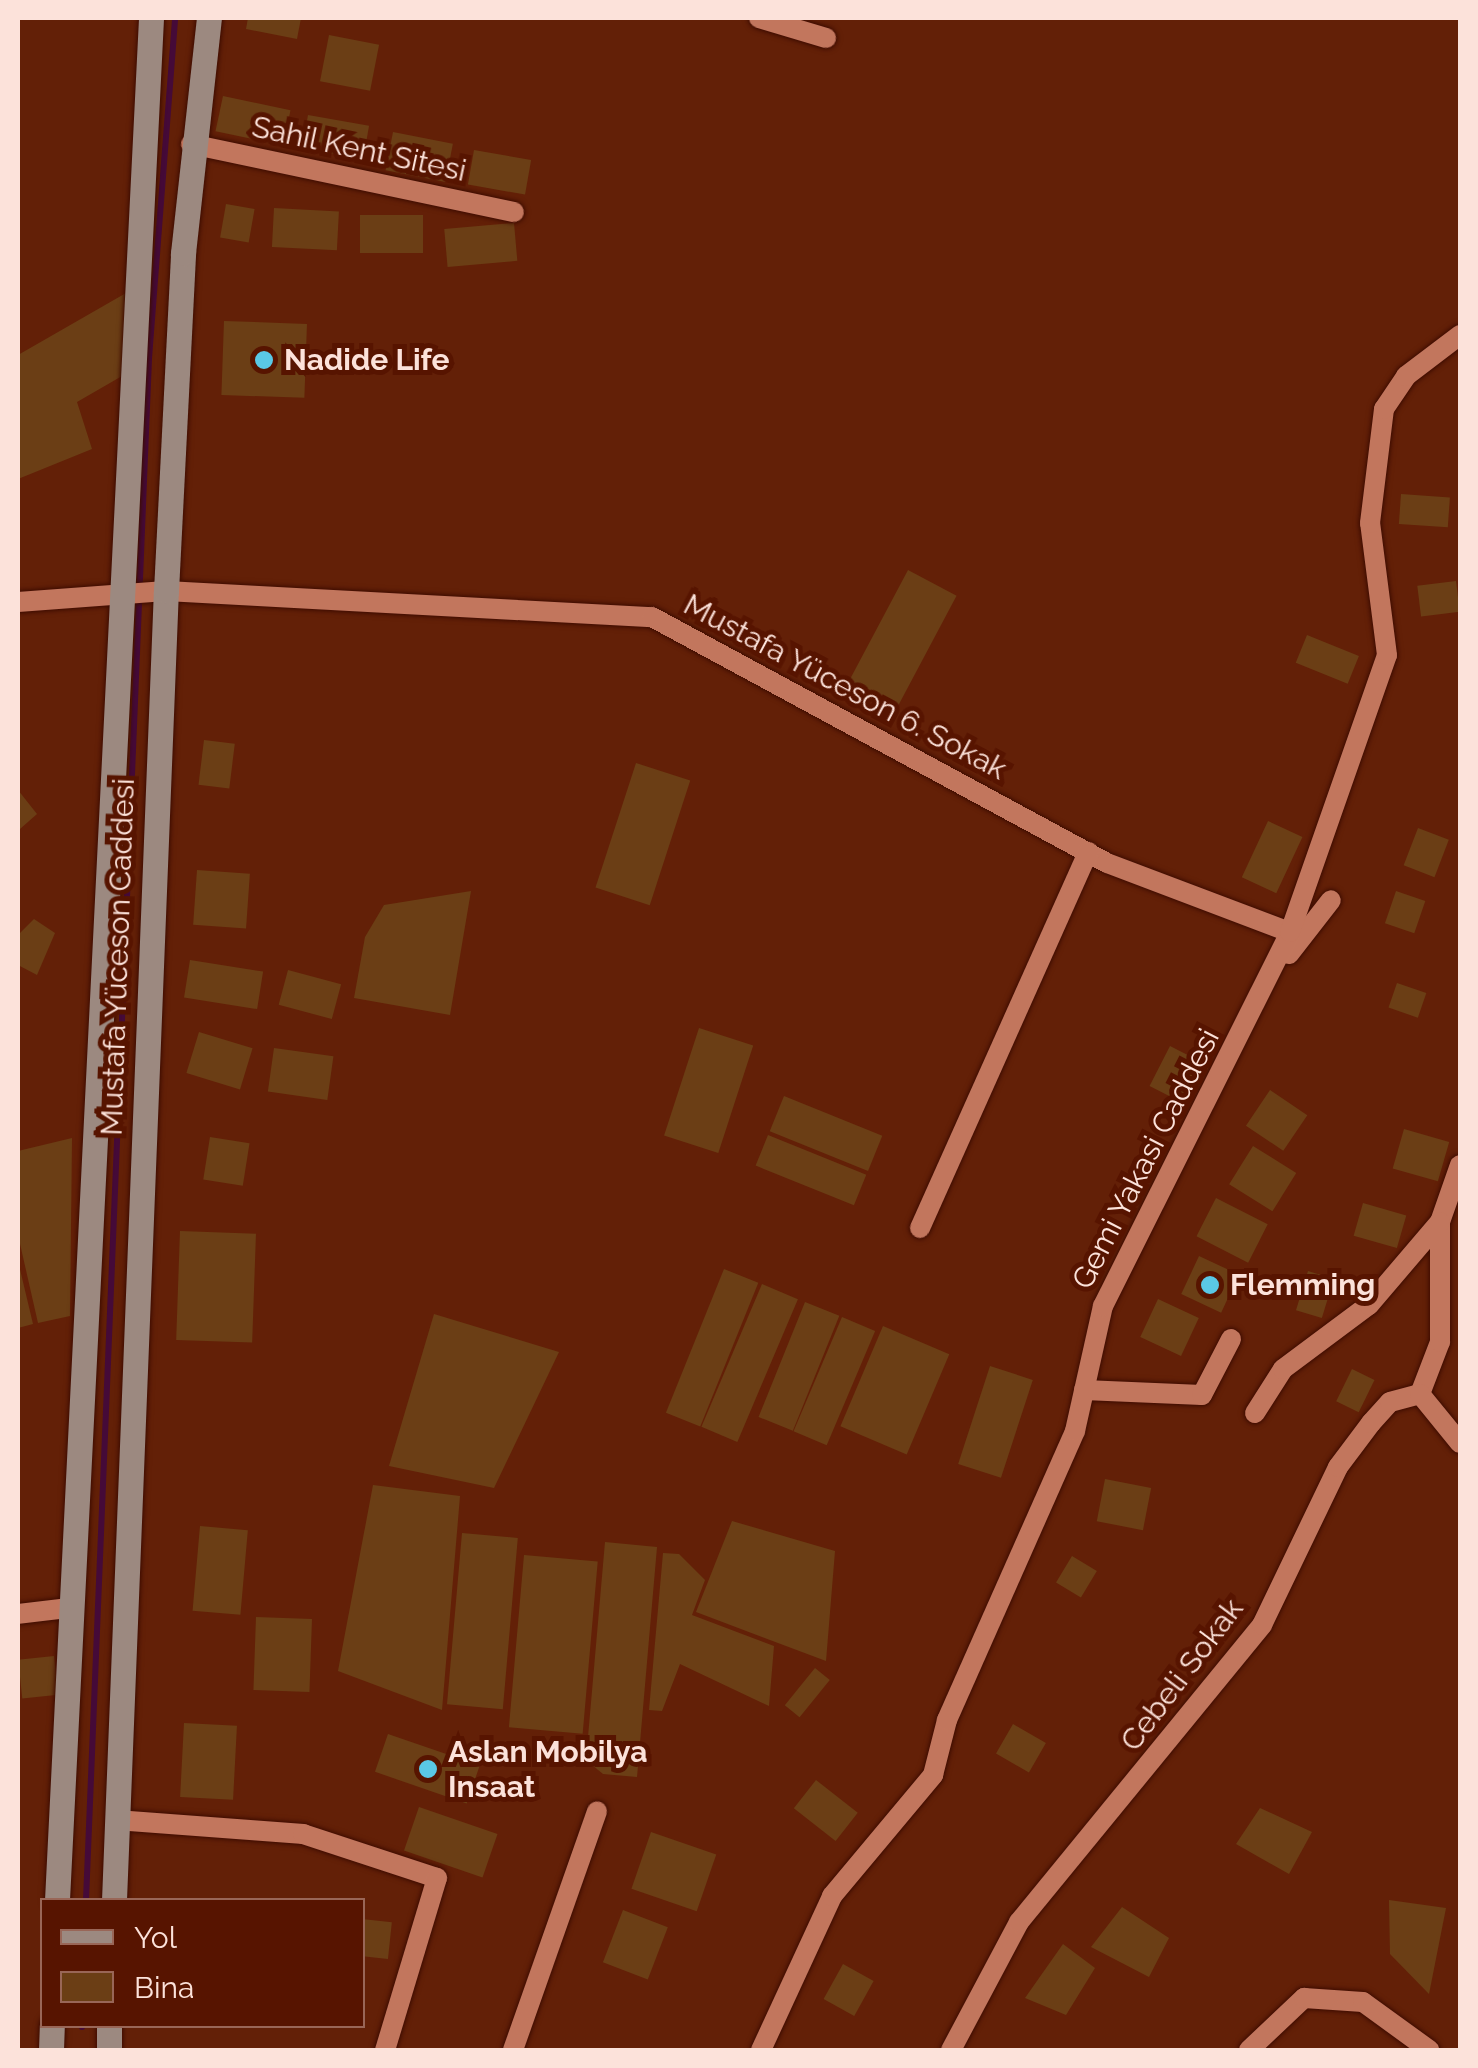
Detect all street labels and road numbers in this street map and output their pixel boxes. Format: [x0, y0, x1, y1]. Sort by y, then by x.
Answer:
street label: Sahil Kent Sitesi [248, 109, 470, 189]
street label: Mustafa Yüceson 6. Sokak [677, 586, 1013, 788]
street label: Mustafa Yüceson Caddesi [94, 777, 142, 1137]
street label: Gemi Yakasi Caddesi [1065, 1023, 1227, 1295]
street label: Cebeli Sokak [1113, 1592, 1251, 1758]

